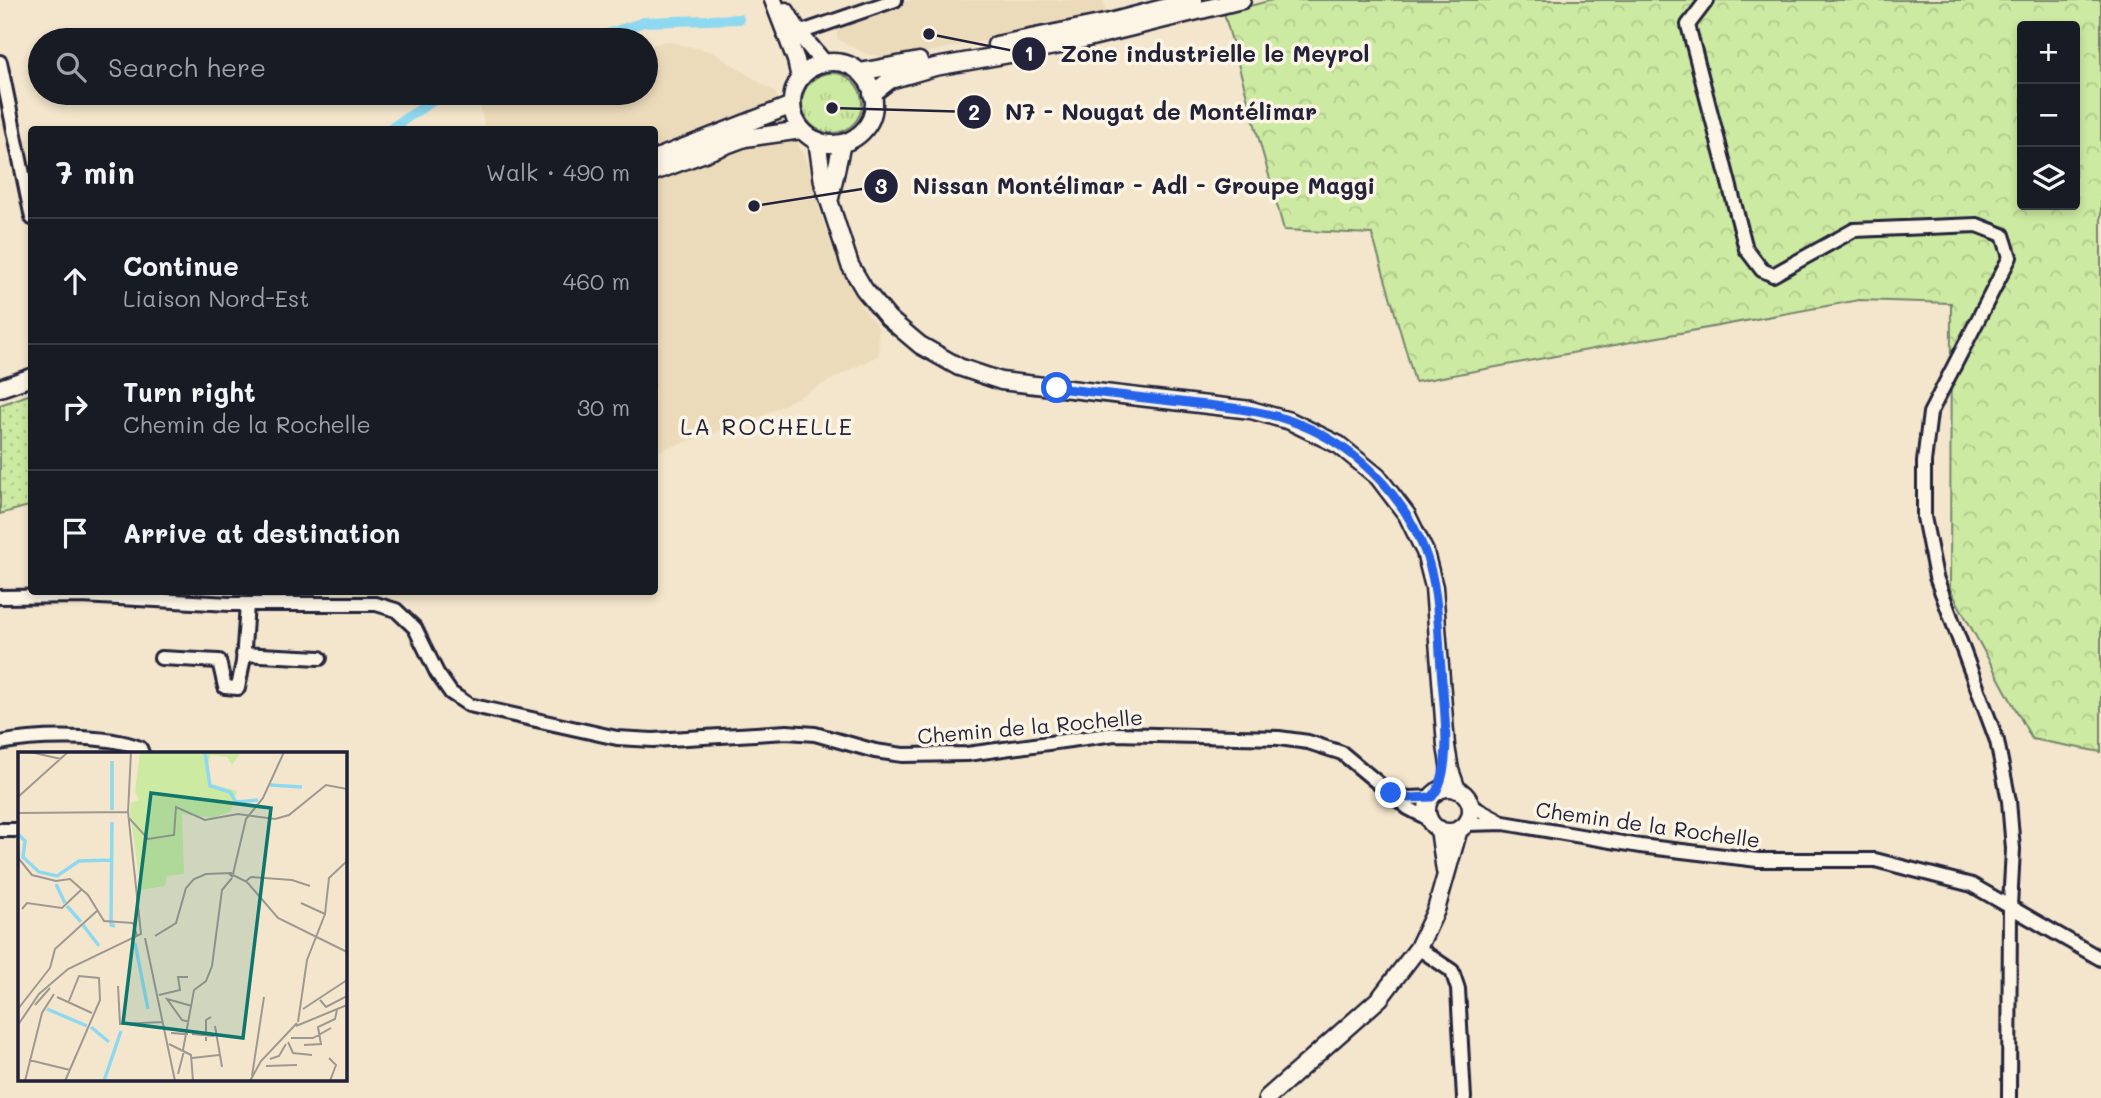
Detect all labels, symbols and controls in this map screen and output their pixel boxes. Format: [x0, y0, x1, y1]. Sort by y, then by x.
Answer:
map controls [2017, 21, 2080, 210]
button: + [2017, 21, 2080, 84]
search box [28, 28, 658, 105]
callout: Zone industrielle le Meyrol [1011, 32, 1383, 76]
text: Zone industrielle le Meyrol [1060, 38, 1370, 68]
text: 1 [1024, 39, 1034, 66]
icon: search [52, 48, 90, 86]
text: Search here [108, 50, 266, 84]
button: − [2017, 84, 2080, 147]
callout: N7 - Nougat de Montélimar [956, 90, 1331, 134]
text: N7 - Nougat de Montélimar [1005, 96, 1317, 126]
text: 2 [968, 98, 980, 125]
button: layers [2017, 147, 2080, 210]
text: 7 min [56, 152, 135, 192]
text: Walk · 490 m [486, 157, 630, 187]
callout: Nissan Montélimar - Adl - Groupe Maggi [863, 164, 1389, 208]
text: Nissan Montélimar - Adl - Groupe Maggi [913, 170, 1375, 200]
text: 3 [875, 172, 887, 199]
text: Continue [123, 249, 239, 283]
icon: ahead [56, 262, 94, 300]
text: 460 m [563, 266, 630, 296]
text: Liaison Nord-Est [123, 283, 309, 313]
route start [1041, 372, 1072, 403]
text: Turn right [123, 375, 256, 409]
icon: right [56, 388, 94, 426]
text: 30 m [577, 392, 630, 422]
text: Chemin de la Rochelle [123, 409, 371, 439]
district label: LA ROCHELLE [680, 411, 854, 441]
icon: arrive [56, 514, 94, 552]
text: Arrive at destination [123, 516, 400, 550]
street label: Chemin de la Rochelle [916, 703, 1144, 749]
inset map [18, 752, 346, 1080]
route end [1375, 777, 1406, 808]
street label: Chemin de la Rochelle [1534, 795, 1762, 853]

